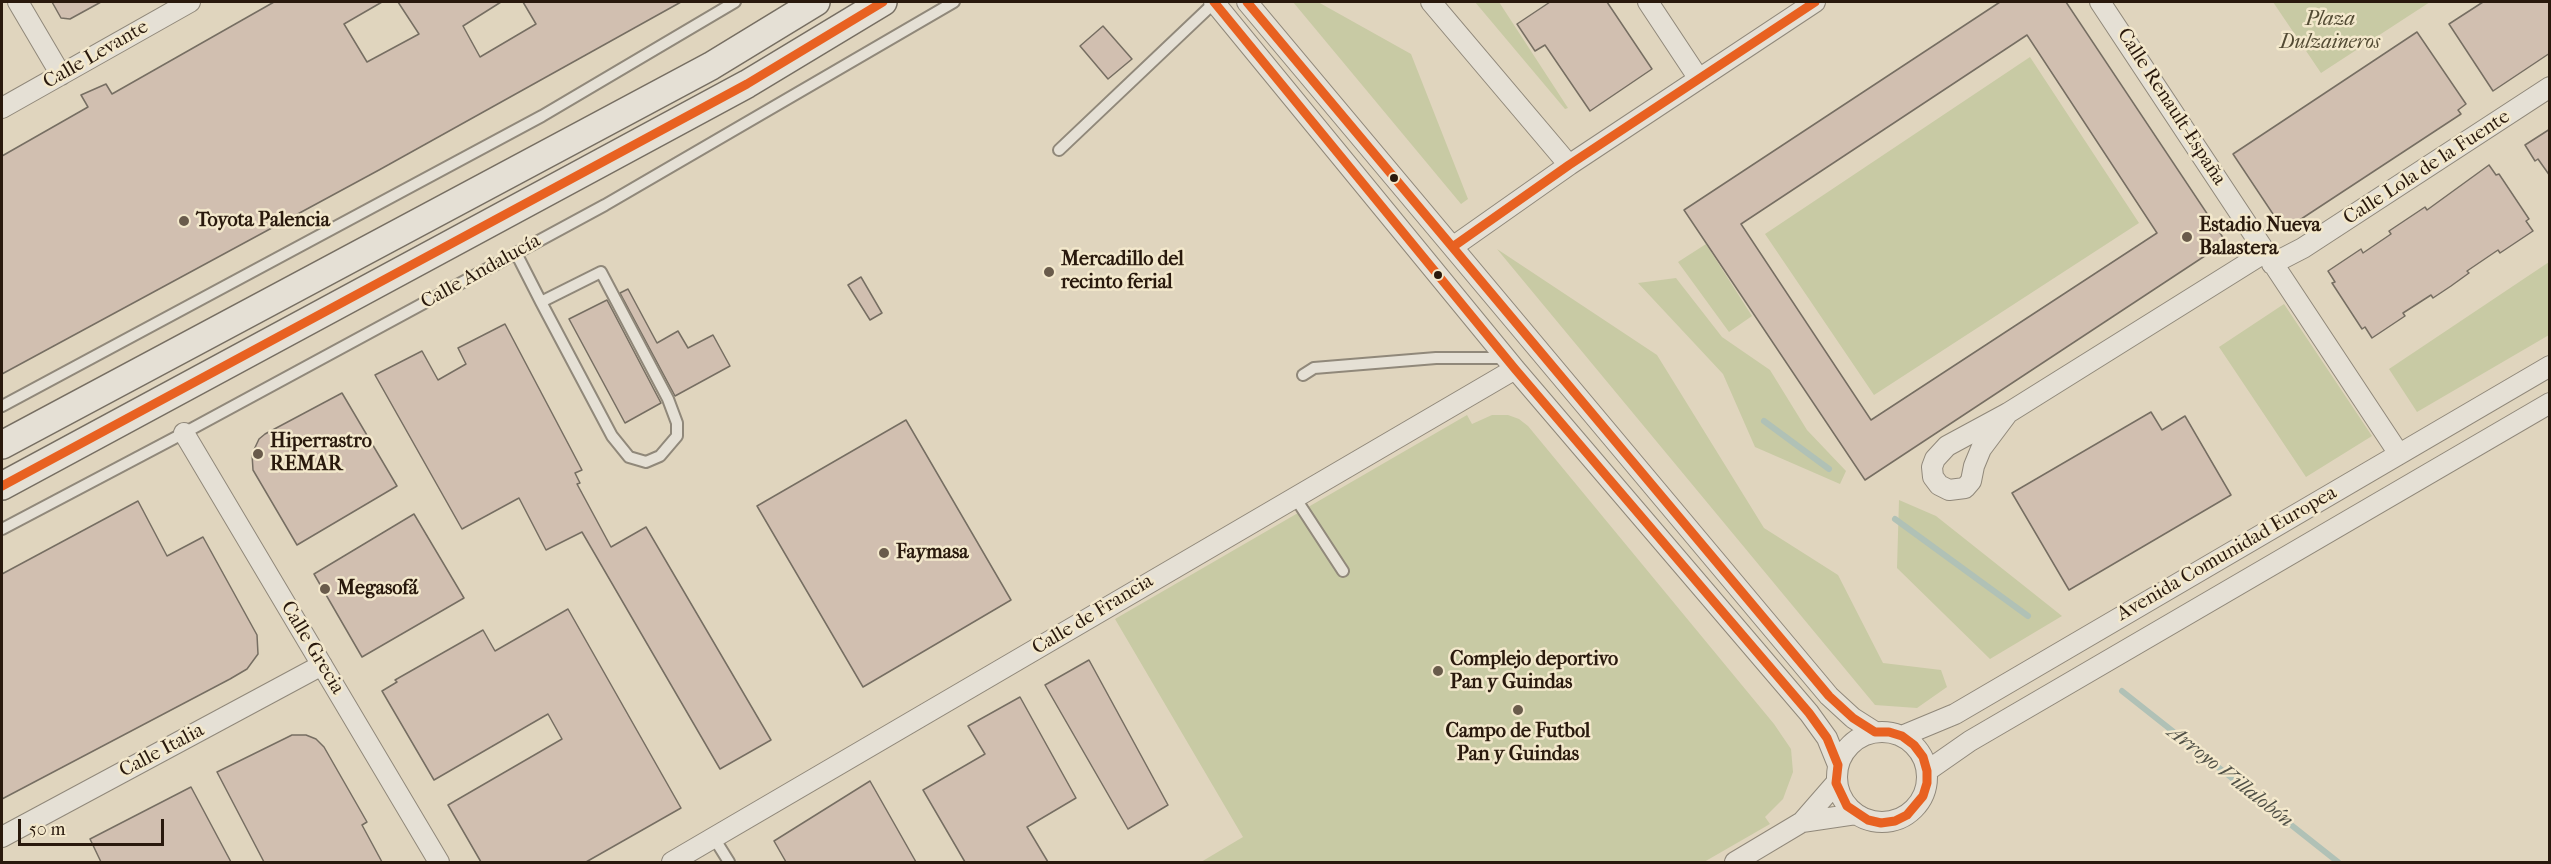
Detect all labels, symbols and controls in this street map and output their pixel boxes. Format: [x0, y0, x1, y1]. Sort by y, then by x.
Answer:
park label: Plaza Dulzaineros [2280, 8, 2380, 55]
street label: Calle Levante [39, 15, 153, 95]
street label: Calle Renault-España [2111, 24, 2231, 190]
street label: Calle Lola de la Fuente [2339, 105, 2515, 231]
unlabelled marker [1388, 172, 1400, 184]
place label: Toyota Palencia [196, 209, 330, 233]
marker: Toyota Palencia [177, 214, 191, 228]
place label: Estadio Nueva Balastera [2199, 214, 2321, 261]
street label: Calle Andalucía [417, 229, 545, 315]
marker: Estadio Nueva Balastera [2180, 230, 2194, 244]
place label: Mercadillo del recinto ferial [1061, 248, 1184, 295]
marker: Mercadillo del recinto ferial [1042, 265, 1056, 279]
unlabelled marker [1432, 269, 1444, 281]
place label: Hiperrastro REMAR [270, 430, 372, 477]
marker: Hiperrastro REMAR [251, 447, 265, 461]
street label: Avenida Comunidad Europea [2113, 481, 2341, 627]
place label: Faymasa [896, 541, 969, 565]
marker: Faymasa [877, 546, 891, 560]
street label: Calle de Francia [1028, 569, 1158, 661]
place label: Megasofá [337, 577, 418, 601]
marker: Megasofá [318, 582, 332, 596]
street label: Calle Grecia [275, 597, 349, 699]
place label: Complejo deportivo Pan y Guindas [1450, 648, 1618, 695]
marker: Complejo deportivo Pan y Guindas [1431, 664, 1445, 678]
marker: Campo de Futbol Pan y Guindas [1511, 703, 1525, 717]
street label: Calle Italia [116, 719, 208, 783]
place label: Campo de Futbol Pan y Guindas [1446, 720, 1590, 767]
water label: Arroyo Villalobón [2162, 720, 2298, 834]
scale bar [21, 807, 166, 845]
text: 50 m [29, 819, 65, 840]

